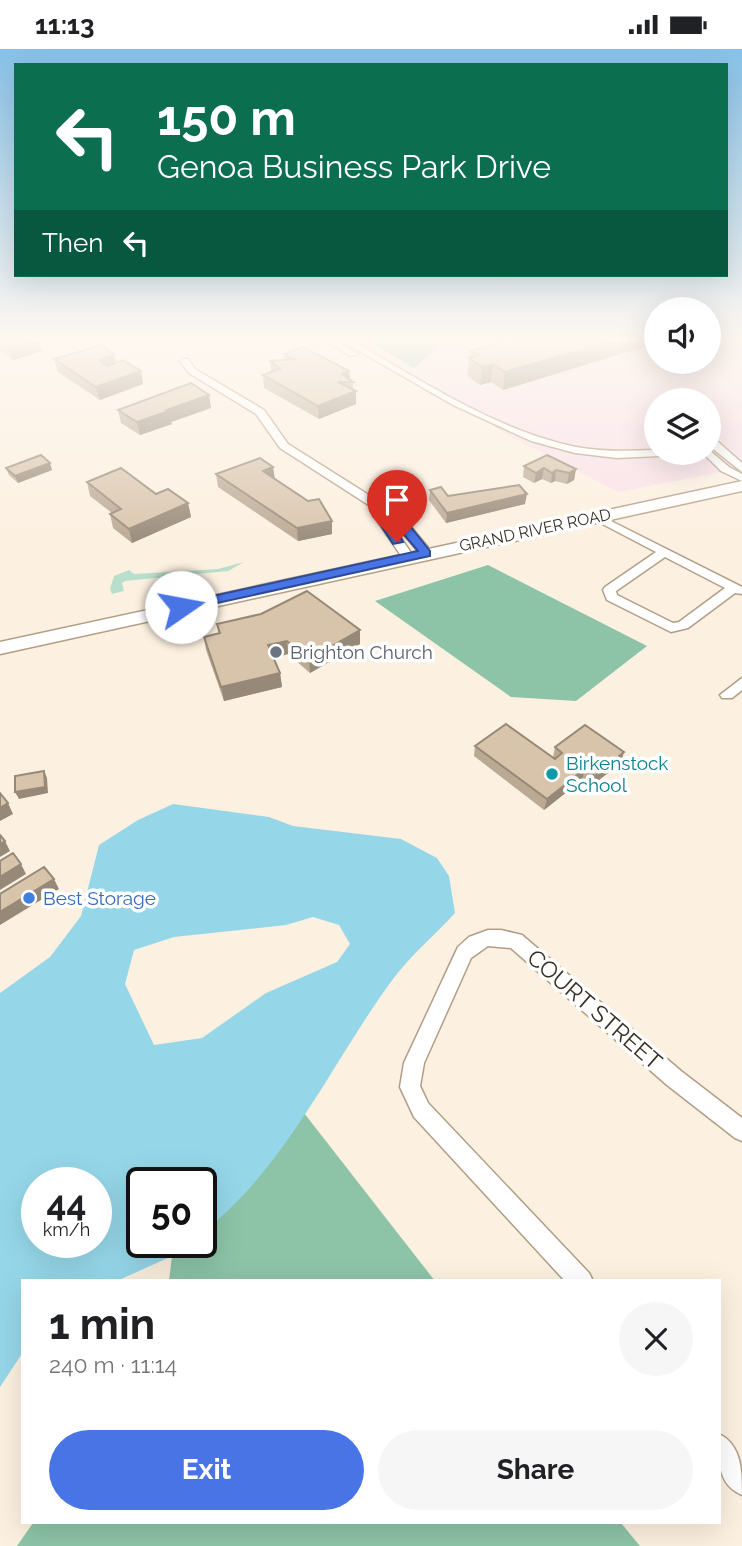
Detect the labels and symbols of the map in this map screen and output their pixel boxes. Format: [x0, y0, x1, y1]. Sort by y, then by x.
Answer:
pin [367, 470, 427, 542]
street label: GRAND RIVER ROAD [458, 505, 612, 555]
position arrow [144, 570, 218, 644]
place label: Brighton Church [290, 641, 433, 663]
marker: Brighton Church [268, 644, 284, 660]
place label: Birkenstock School [566, 752, 668, 796]
marker: Birkenstock School [544, 766, 560, 782]
place label: Best Storage [43, 887, 156, 909]
marker: Best Storage [21, 890, 37, 906]
street label: COURT STREET [522, 943, 668, 1075]
speed limit sign: 50 [126, 1167, 217, 1258]

